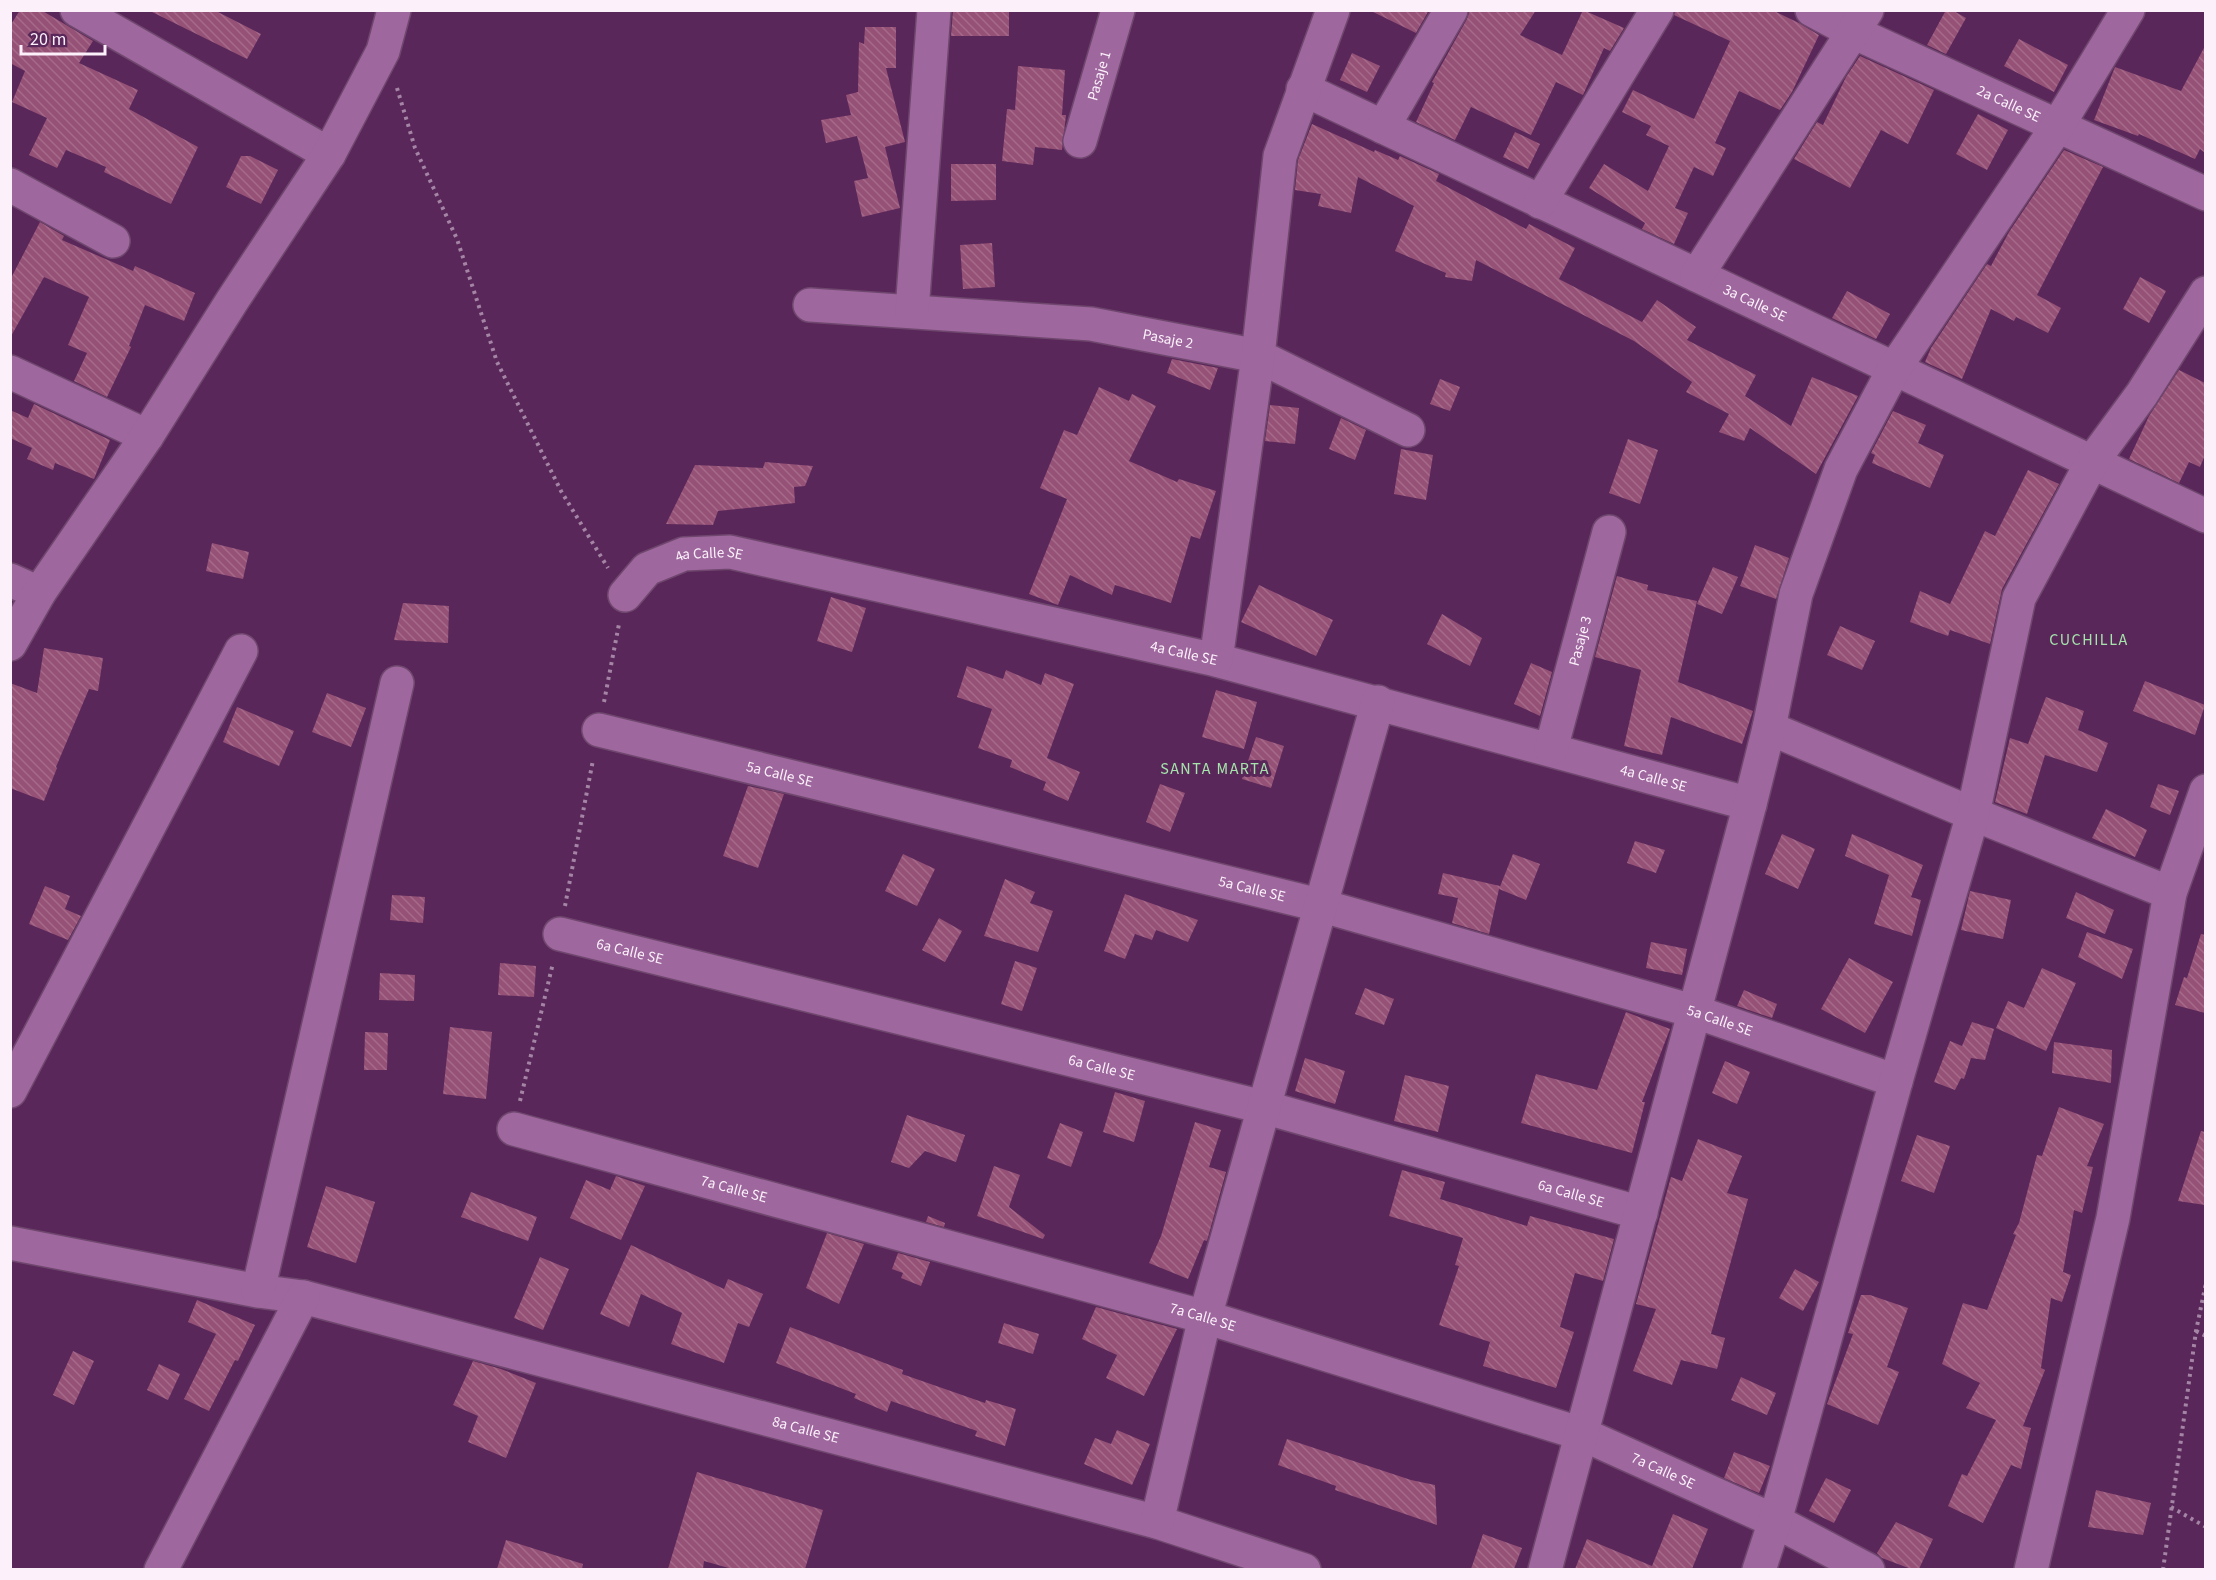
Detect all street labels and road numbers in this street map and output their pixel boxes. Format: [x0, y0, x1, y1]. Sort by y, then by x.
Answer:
street label: Pasaje 1 [1082, 48, 1116, 103]
street label: 2a Calle SE [1973, 80, 2044, 127]
street label: 3a Calle SE [1720, 279, 1790, 327]
street label: Pasaje 2 [1141, 324, 1195, 354]
street label: 4a Calle SE [672, 541, 745, 567]
street label: Pasaje 3 [1563, 613, 1597, 668]
street label: 4a Calle SE [1148, 635, 1220, 671]
street label: 5a Calle SE [744, 756, 815, 792]
street label: 4a Calle SE [1618, 759, 1689, 797]
street label: 5a Calle SE [1216, 870, 1288, 907]
street label: 6a Calle SE [594, 933, 666, 970]
street label: 5a Calle SE [1685, 999, 1756, 1041]
street label: 6a Calle SE [1066, 1049, 1138, 1086]
street label: 7a Calle SE [698, 1170, 770, 1208]
street label: 6a Calle SE [1535, 1174, 1607, 1213]
street label: 7a Calle SE [1167, 1297, 1239, 1337]
street label: 8a Calle SE [770, 1411, 842, 1448]
street label: 7a Calle SE [1628, 1447, 1699, 1494]

